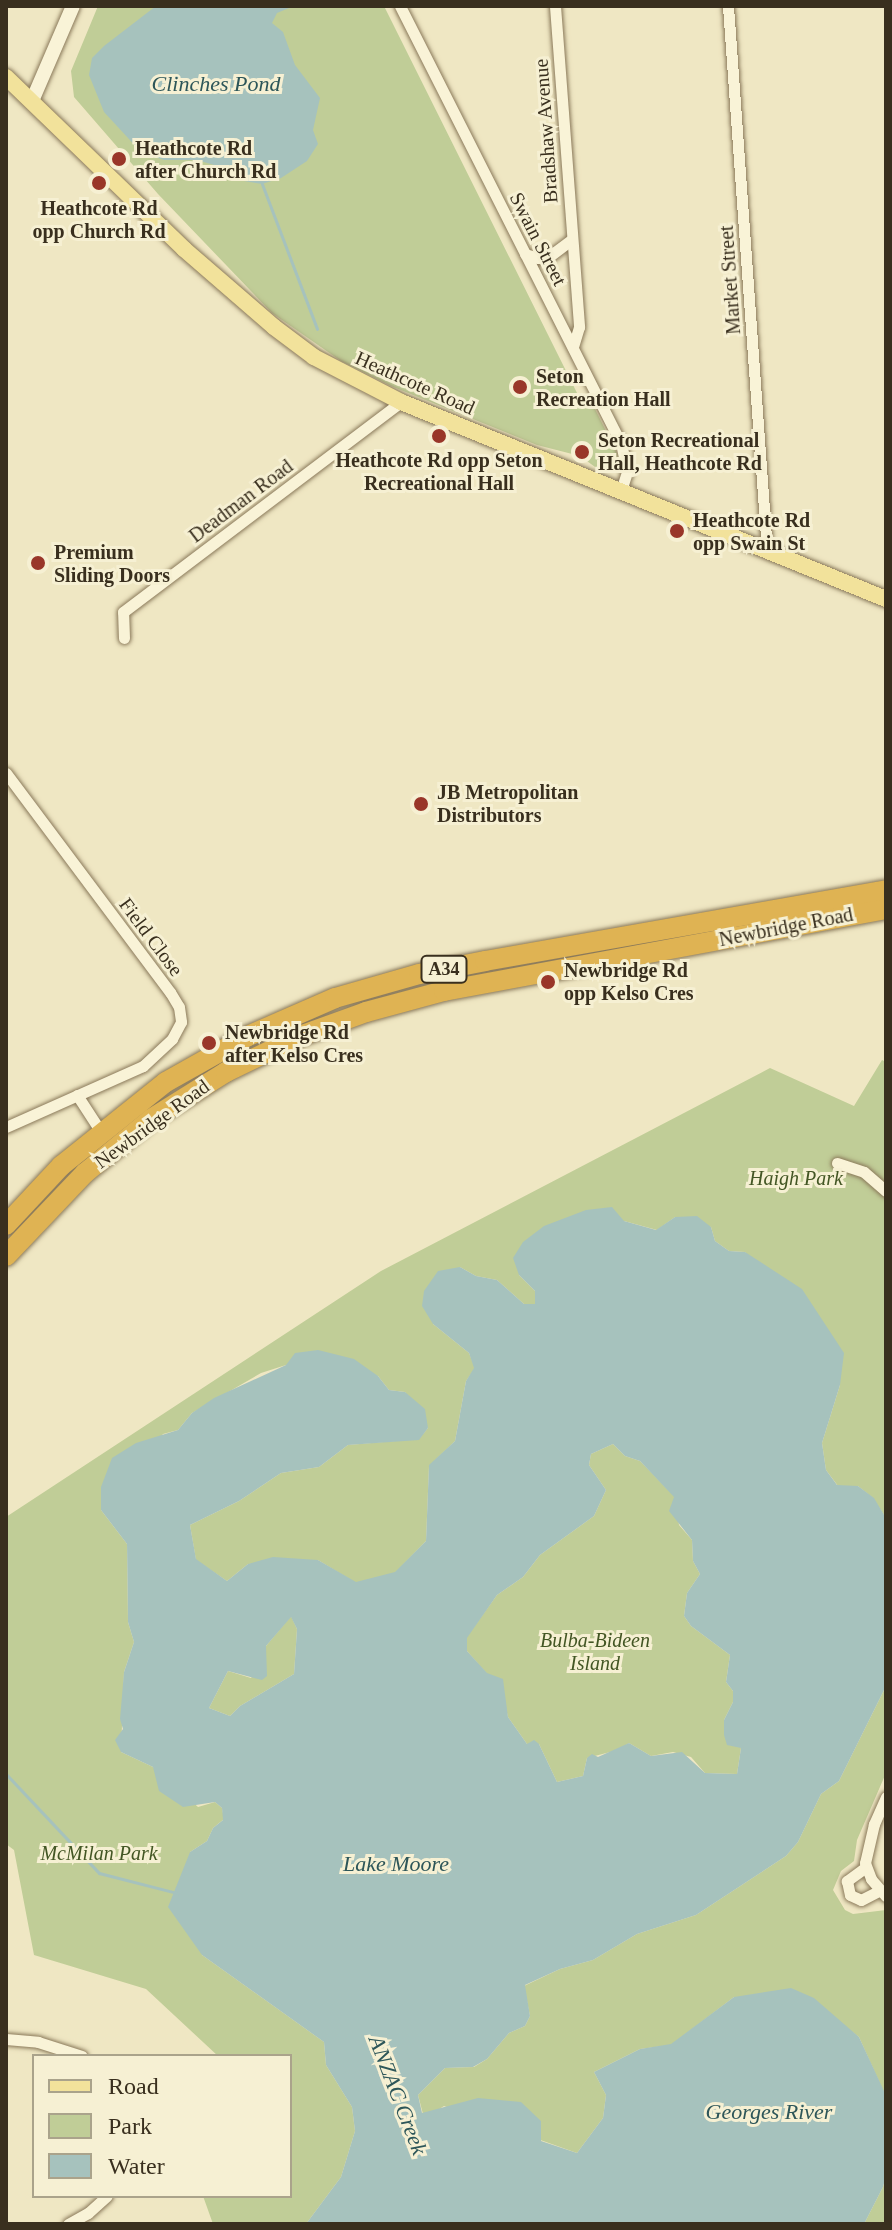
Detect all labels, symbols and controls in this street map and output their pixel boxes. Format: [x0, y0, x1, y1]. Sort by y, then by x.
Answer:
street label: Bradshaw Avenue [529, 57, 563, 205]
water label: Clinches Pond [152, 71, 280, 97]
place label: Heathcote Rd after Church Rd [135, 136, 277, 183]
marker: Heathcote Rd after Church Rd [110, 150, 128, 168]
marker: Heathcote Rd opp Church Rd [90, 174, 108, 192]
street label: Swain Street [504, 188, 572, 290]
place label: Heathcote Rd opp Church Rd [32, 196, 166, 243]
street label: Market Street [714, 225, 746, 335]
street label: Heathcote Road [352, 346, 478, 420]
place label: Seton Recreation Hall [536, 364, 671, 411]
marker: Seton Recreation Hall [511, 378, 529, 396]
marker: Heathcote Rd opp Seton Recreational Hall [430, 427, 448, 445]
place label: Seton Recreational Hall, Heathcote Rd [598, 428, 762, 475]
marker: Seton Recreational Hall, Heathcote Rd [573, 443, 591, 461]
place label: Heathcote Rd opp Seton Recreational Hall [335, 448, 543, 495]
street label: Deadman Road [184, 454, 298, 548]
place label: Heathcote Rd opp Swain St [693, 508, 810, 555]
marker: Heathcote Rd opp Swain St [668, 522, 686, 540]
place label: Premium Sliding Doors [54, 540, 170, 587]
marker: Premium Sliding Doors [29, 554, 47, 572]
place label: JB Metropolitan Distributors [437, 780, 578, 827]
marker: JB Metropolitan Distributors [412, 795, 430, 813]
street label: Field Close [114, 893, 188, 981]
street label: Newbridge Road [717, 902, 855, 952]
road number: A34 [420, 955, 468, 983]
place label: Newbridge Rd opp Kelso Cres [564, 958, 694, 1005]
marker: Newbridge Rd opp Kelso Cres [539, 973, 557, 991]
place label: Newbridge Rd after Kelso Cres [225, 1020, 363, 1067]
marker: Newbridge Rd after Kelso Cres [200, 1034, 218, 1052]
street label: Newbridge Road [90, 1074, 214, 1174]
park label: Haigh Park [749, 1166, 843, 1190]
park label: Bulba-Bideen Island [540, 1628, 650, 1675]
park label: McMilan Park [40, 1841, 158, 1865]
water label: Lake Moore [343, 1851, 449, 1877]
water label: ANZAC Creek [363, 2032, 433, 2158]
legend [32, 2054, 292, 2198]
text: Road [108, 2073, 159, 2099]
water label: Georges River [706, 2099, 832, 2125]
text: Park [108, 2113, 152, 2139]
text: Water [108, 2153, 165, 2179]

